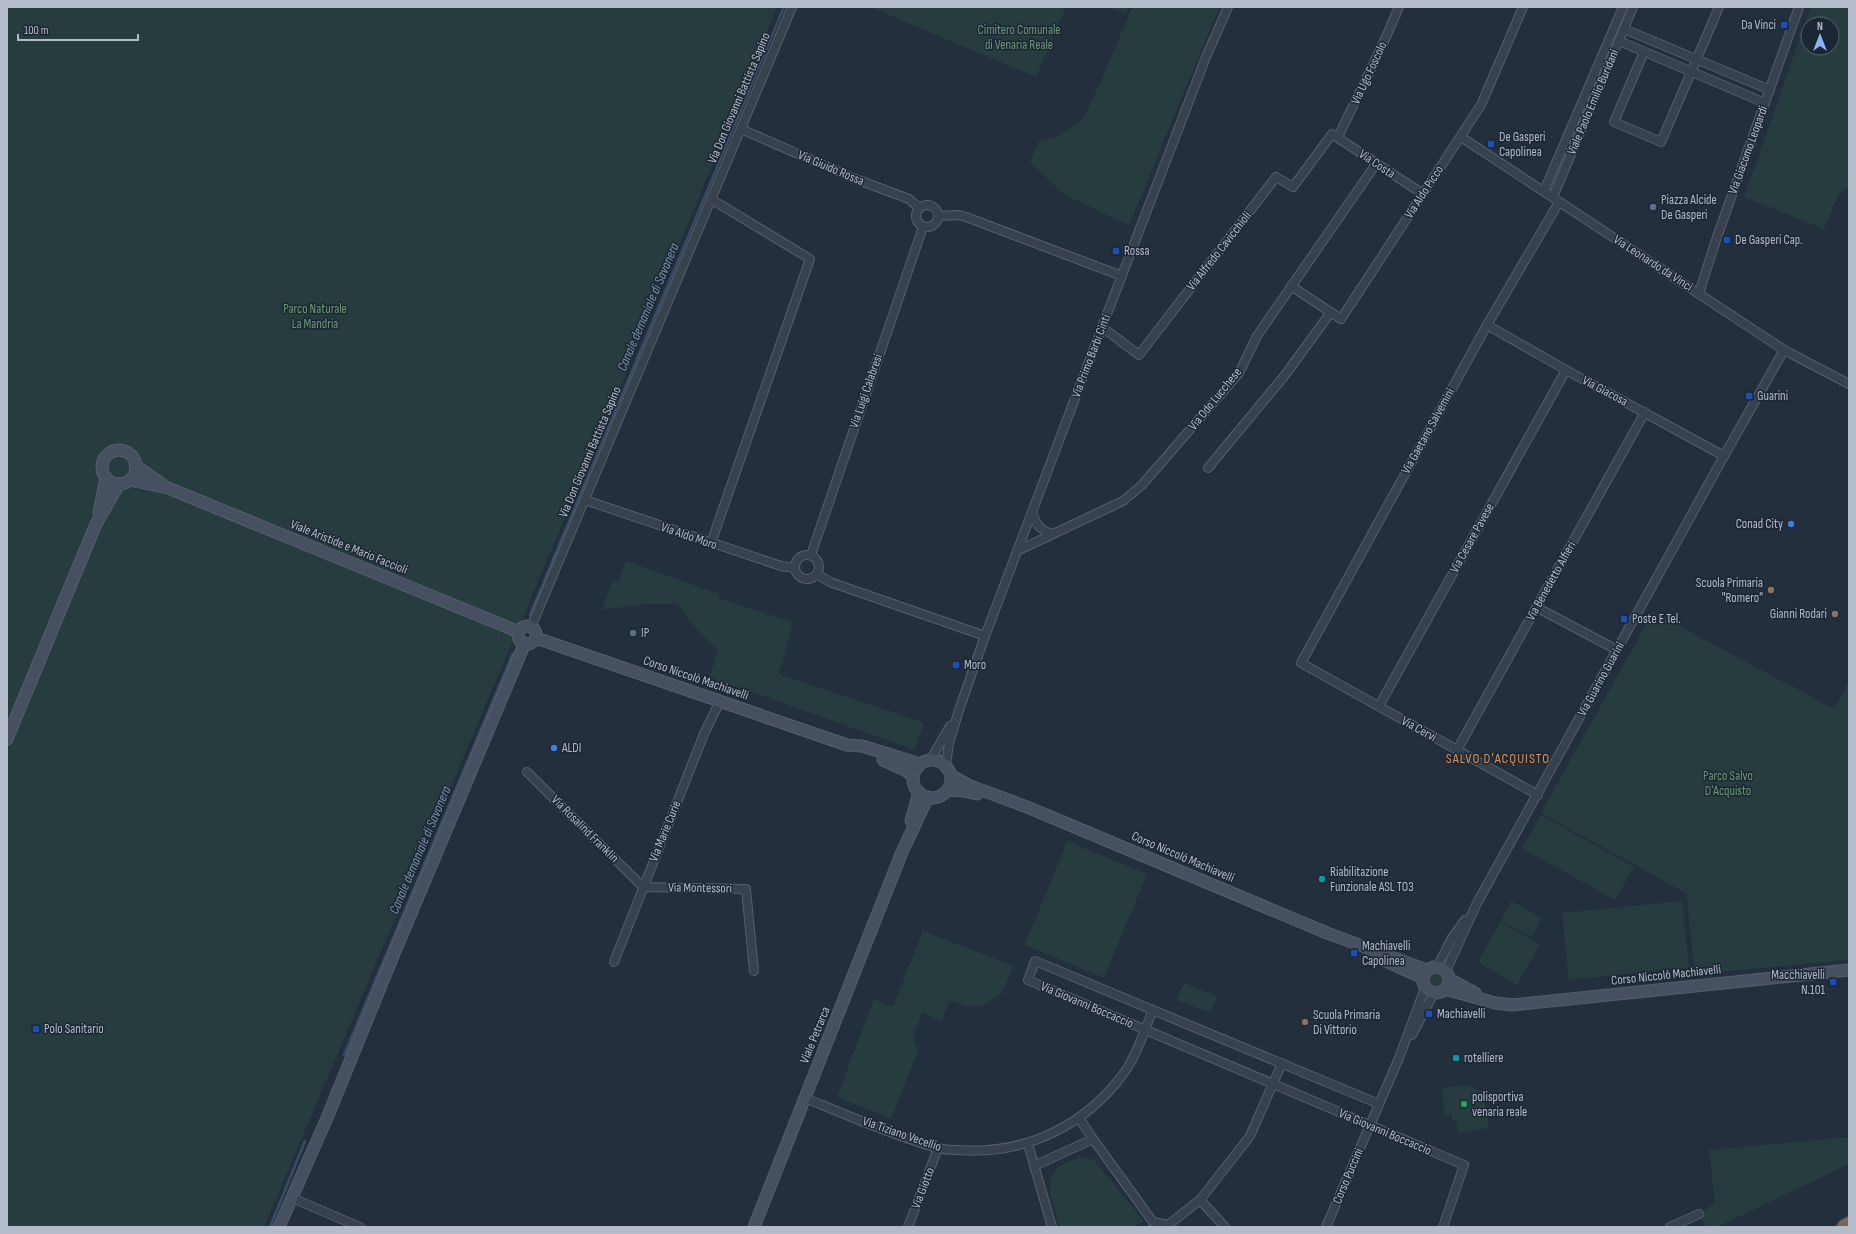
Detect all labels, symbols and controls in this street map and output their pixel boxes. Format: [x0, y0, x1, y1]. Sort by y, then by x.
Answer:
scale bar [18, 16, 138, 42]
north arrow [1800, 16, 1840, 56]
place label: Da Vinci [1741, 17, 1776, 33]
marker: Da Vinci [1779, 20, 1789, 30]
text: N [1817, 20, 1823, 33]
park label: Cimitero Comunale di Venaria Reale [977, 22, 1061, 53]
text: 100 m [24, 23, 49, 38]
street label: Via Don Giovanni Battista Sapino [704, 30, 774, 166]
street label: Via Ugo Foscolo [1347, 39, 1391, 107]
street label: Viale Paolo Emilio Buridani [1564, 47, 1622, 157]
street label: Via Giacomo Leopardi [1725, 104, 1771, 196]
place label: De Gasperi Capolinea [1499, 129, 1546, 160]
marker: De Gasperi Capolinea [1486, 139, 1496, 149]
street label: Via Costa [1356, 146, 1398, 182]
street label: Via Giuido Rossa [795, 147, 867, 189]
street label: Via Aldo Picco [1401, 162, 1447, 222]
place label: Piazza Alcide De Gasperi [1661, 192, 1717, 223]
marker: Piazza Alcide De Gasperi [1648, 202, 1658, 212]
street label: Via Alfredo Cavicchioli [1183, 208, 1255, 294]
street label: Via Leonardo da Vinci [1610, 231, 1696, 295]
place label: De Gasperi Cap. [1735, 232, 1802, 248]
marker: De Gasperi Cap. [1722, 235, 1732, 245]
water label: Canale demaniale di Savonera [613, 240, 683, 374]
place label: Rossa [1124, 243, 1149, 259]
marker: Rossa [1111, 246, 1121, 256]
park label: Parco Naturale La Mandria [283, 301, 347, 332]
street label: Via Primo Barbi Cinti [1068, 312, 1114, 400]
street label: Via Luigi Calabresi [846, 352, 886, 430]
street label: Via Odo Lucchese [1185, 364, 1245, 434]
street label: Via Giacosa [1579, 372, 1631, 410]
street label: Via Don Giovanni Battista Sapino [555, 384, 625, 520]
street label: Via Gaetano Salvemini [1398, 385, 1458, 477]
place label: Guarini [1757, 388, 1788, 404]
marker: Guarini [1744, 391, 1754, 401]
street label: Via Cesare Pavese [1446, 500, 1498, 576]
street label: Viale Aristide e Mario Faccioli [288, 516, 410, 578]
place label: Conad City [1736, 516, 1783, 532]
street label: Via Aldo Moro [659, 519, 719, 553]
marker: Conad City [1786, 519, 1796, 529]
street label: Via Benedetto Alfieri [1523, 539, 1579, 623]
place label: Scuola Primaria "Romero" [1696, 575, 1763, 606]
marker: Scuola Primaria "Romero" [1766, 585, 1776, 595]
place label: Gianni Rodari [1770, 606, 1827, 622]
marker: Gianni Rodari [1830, 609, 1840, 619]
place label: Poste E Tel. [1632, 611, 1681, 627]
marker: Poste E Tel. [1619, 614, 1629, 624]
place label: IP [641, 625, 650, 641]
marker: IP [628, 628, 638, 638]
street label: Via Guarino Guarini [1574, 639, 1628, 719]
street label: Corso Niccolò Machiavelli [641, 652, 751, 704]
place label: Moro [964, 657, 986, 673]
marker: Moro [951, 660, 961, 670]
street label: Via Cervi [1398, 713, 1440, 745]
place label: ALDI [561, 740, 581, 756]
marker: ALDI [549, 743, 559, 753]
district label: SALVO D'ACQUISTO [1446, 750, 1550, 767]
park label: Parco Salvo D'Acquisto [1703, 768, 1753, 799]
water label: Canale demaniale di Savonera [385, 783, 455, 917]
street label: Via Rosalind Franklin [548, 792, 622, 866]
street label: Via Marie Curie [645, 798, 685, 864]
street label: Corso Niccolò Machiavelli [1129, 828, 1237, 886]
place label: Riabilitazione Funzionale ASL TO3 [1330, 864, 1414, 895]
marker: Riabilitazione Funzionale ASL TO3 [1317, 874, 1327, 884]
street label: Via Montessori [668, 879, 732, 897]
place label: Machiavelli Capolinea [1362, 938, 1411, 969]
marker: Machiavelli Capolinea [1349, 948, 1359, 958]
street label: Corso Niccolò Machiavelli [1610, 961, 1722, 989]
place label: Macchiavelli N.101 [1771, 967, 1825, 998]
marker: Macchiavelli N.101 [1828, 977, 1838, 987]
street label: Via Giovanni Boccaccio [1038, 978, 1136, 1032]
street label: Viale Petrarca [796, 1004, 834, 1066]
place label: Machiavelli [1437, 1006, 1486, 1022]
place label: Scuola Primaria Di Vittorio [1313, 1007, 1380, 1038]
marker: Machiavelli [1424, 1009, 1434, 1019]
marker: Scuola Primaria Di Vittorio [1300, 1017, 1310, 1027]
place label: Polo Sanitario [44, 1021, 104, 1037]
marker: Polo Sanitario [31, 1024, 41, 1034]
place label: rotelliere [1464, 1050, 1504, 1066]
marker: rotelliere [1451, 1053, 1461, 1063]
place label: polisportiva venaria reale [1472, 1089, 1527, 1120]
marker: polisportiva venaria reale [1459, 1099, 1469, 1109]
street label: Via Giovanni Boccaccio [1336, 1105, 1434, 1159]
street label: Via Tiziano Vecellio [861, 1113, 943, 1155]
street label: Corso Puccini [1329, 1146, 1367, 1206]
street label: Via Giotto [908, 1165, 938, 1211]

